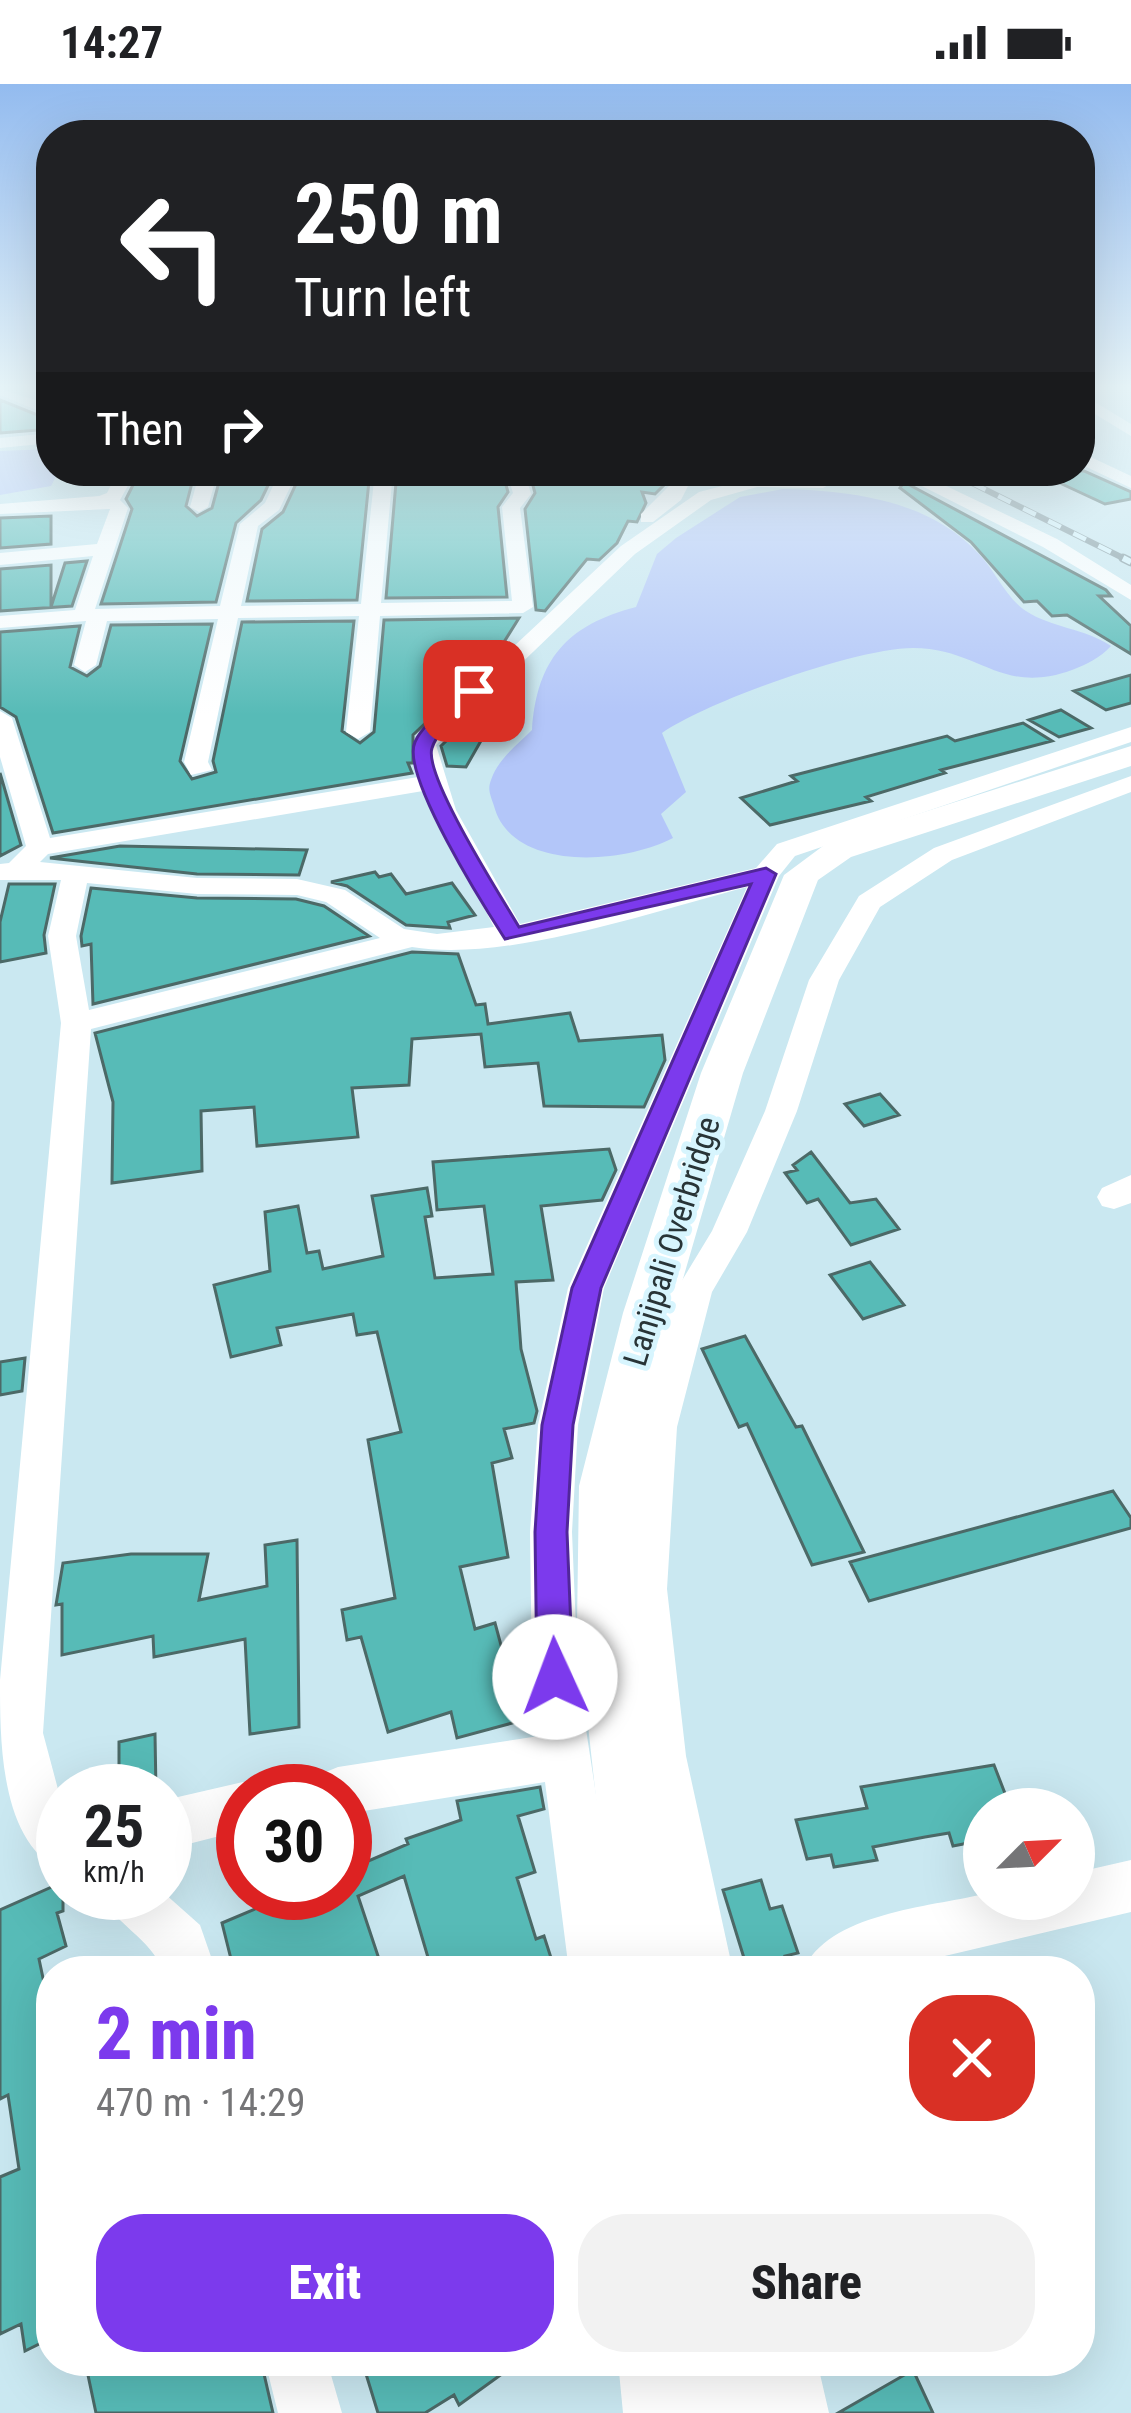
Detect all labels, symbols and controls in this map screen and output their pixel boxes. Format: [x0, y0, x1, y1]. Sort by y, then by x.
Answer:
text: 14:27 [60, 16, 163, 69]
text: 250 m [294, 165, 503, 264]
icon: left [96, 168, 252, 324]
text: Turn left [294, 266, 471, 329]
icon: right [208, 396, 274, 462]
text: Then [96, 403, 184, 456]
pin [423, 640, 525, 742]
icon: arrive [441, 658, 507, 724]
street label: Lanjipali Overbridge [615, 1112, 728, 1370]
position arrow [492, 1614, 618, 1740]
speed limit sign: 30 [216, 1764, 372, 1920]
north arrow [963, 1788, 1095, 1920]
map controls [963, 1788, 1095, 1920]
text: 25 [84, 1791, 144, 1862]
text: km/h [83, 1854, 145, 1889]
text: 2 min [96, 1992, 257, 2077]
button: close [909, 1995, 1035, 2121]
text: 470 m · 14:29 [96, 2080, 306, 2126]
button: Exit [96, 2214, 554, 2352]
button: Share [578, 2214, 1035, 2352]

